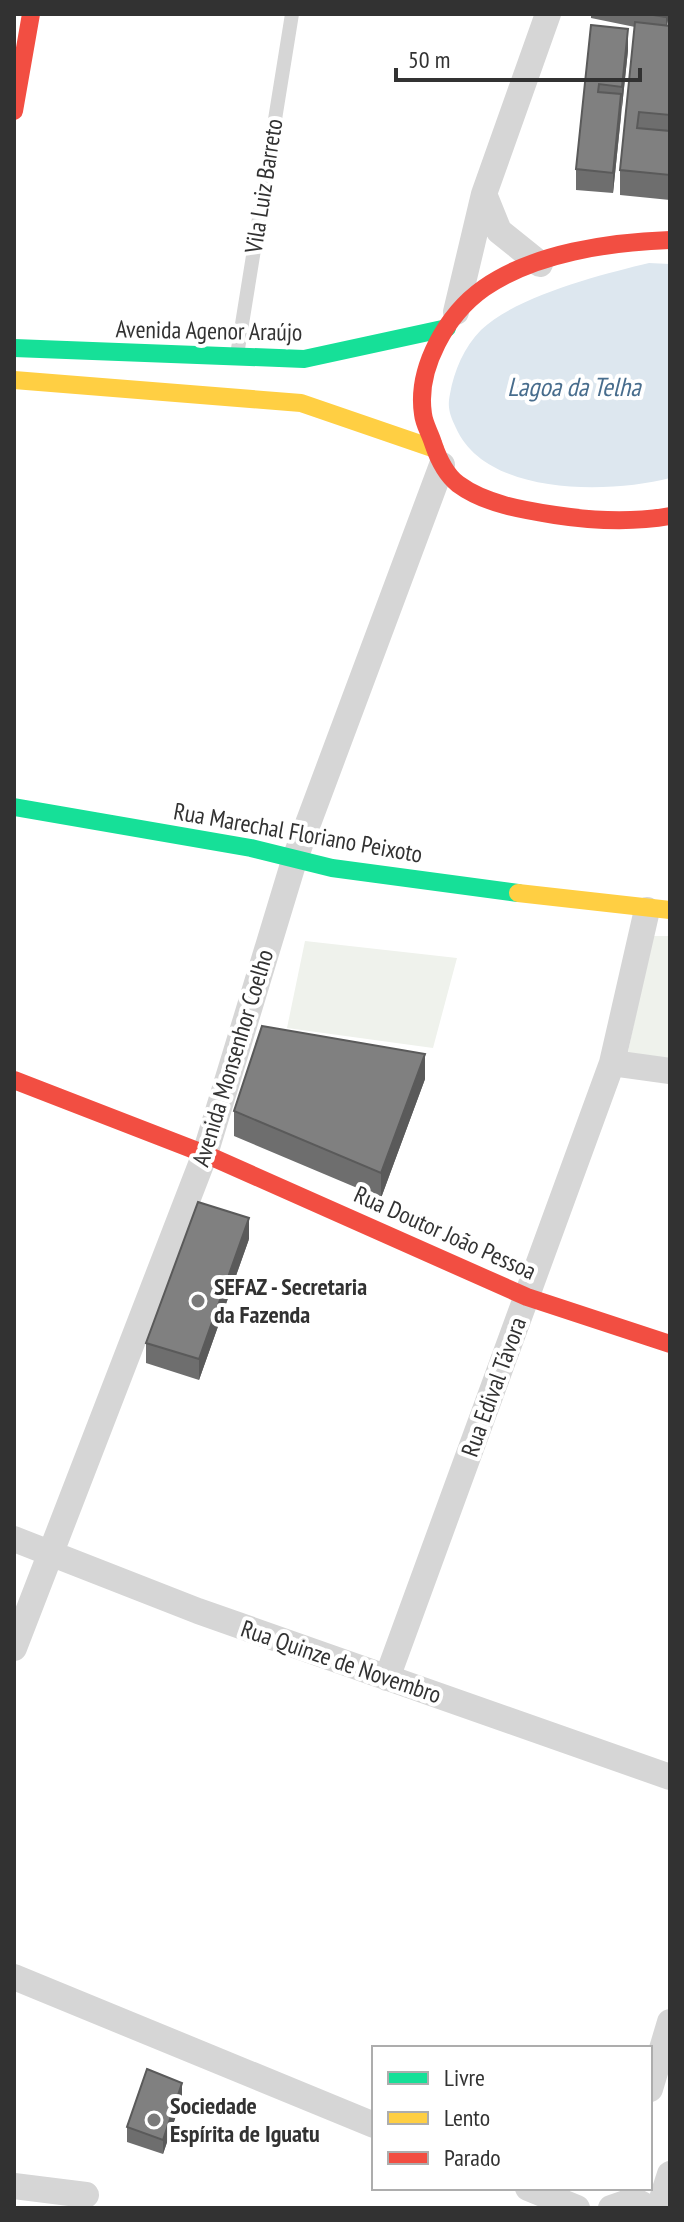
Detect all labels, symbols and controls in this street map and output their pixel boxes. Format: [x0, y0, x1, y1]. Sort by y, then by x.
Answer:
scale bar [396, 32, 640, 82]
text: 50 m [408, 44, 450, 75]
street label: Vila Luiz Barreto [237, 116, 289, 256]
street label: Avenida Agenor Araújo [115, 313, 303, 348]
water label: Lagoa da Telha [507, 370, 642, 403]
street label: Rua Marechal Floriano Peixoto [171, 795, 425, 870]
street label: Avenida Monsenhor Coelho [185, 946, 280, 1170]
street label: Rua Doutor João Pessoa [349, 1179, 541, 1287]
place label: SEFAZ - Secretaria da Fazenda [214, 1271, 367, 1330]
marker: SEFAZ - Secretaria da Fazenda [189, 1292, 207, 1310]
street label: Rua Edival Távora [454, 1313, 533, 1461]
street label: Rua Quinze de Novembro [237, 1613, 445, 1710]
legend [372, 2046, 652, 2190]
text: Livre [444, 2062, 485, 2093]
place label: Sociedade Espírita de Iguatu [170, 2090, 320, 2149]
text: Lento [444, 2102, 490, 2133]
marker: Sociedade Espírita de Iguatu [145, 2111, 163, 2129]
text: Parado [444, 2142, 501, 2173]

